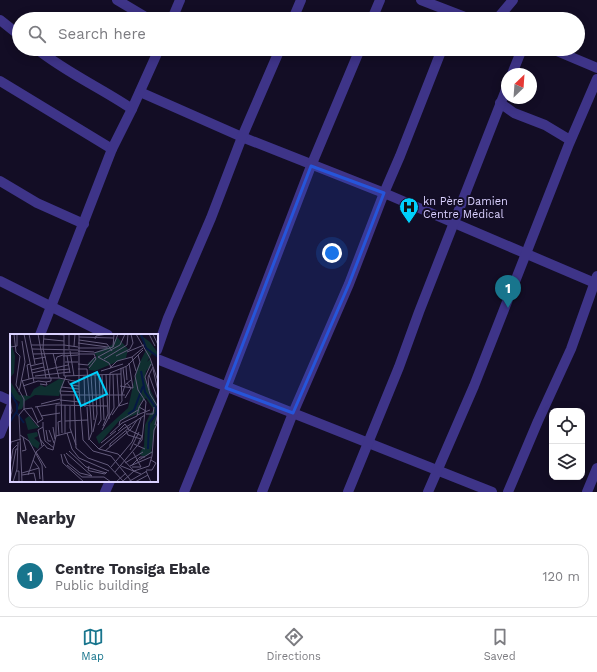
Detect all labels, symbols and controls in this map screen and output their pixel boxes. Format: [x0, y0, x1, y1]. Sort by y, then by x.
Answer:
search box [12, 12, 585, 56]
icon: search [26, 23, 48, 45]
text: Search here [58, 25, 146, 43]
north arrow [501, 68, 537, 104]
place label: kn Père Damien Centre Médical [423, 195, 508, 221]
hospital icon: kn Père Damien Centre Médical [398, 196, 420, 224]
your location [322, 243, 342, 263]
pin: 1 [495, 275, 521, 308]
inset map [10, 334, 158, 482]
map controls [549, 408, 585, 480]
button: locate [549, 408, 585, 444]
button: layers [549, 444, 585, 480]
text: Nearby [16, 508, 75, 528]
text: Centre Tonsiga Ebale [55, 560, 210, 578]
text: 1 [27, 569, 33, 584]
text: 120 m [542, 569, 580, 584]
text: Public building [55, 578, 148, 593]
tab: Map [81, 626, 104, 663]
tab: Directions [267, 626, 321, 663]
tab: Saved [484, 626, 516, 663]

